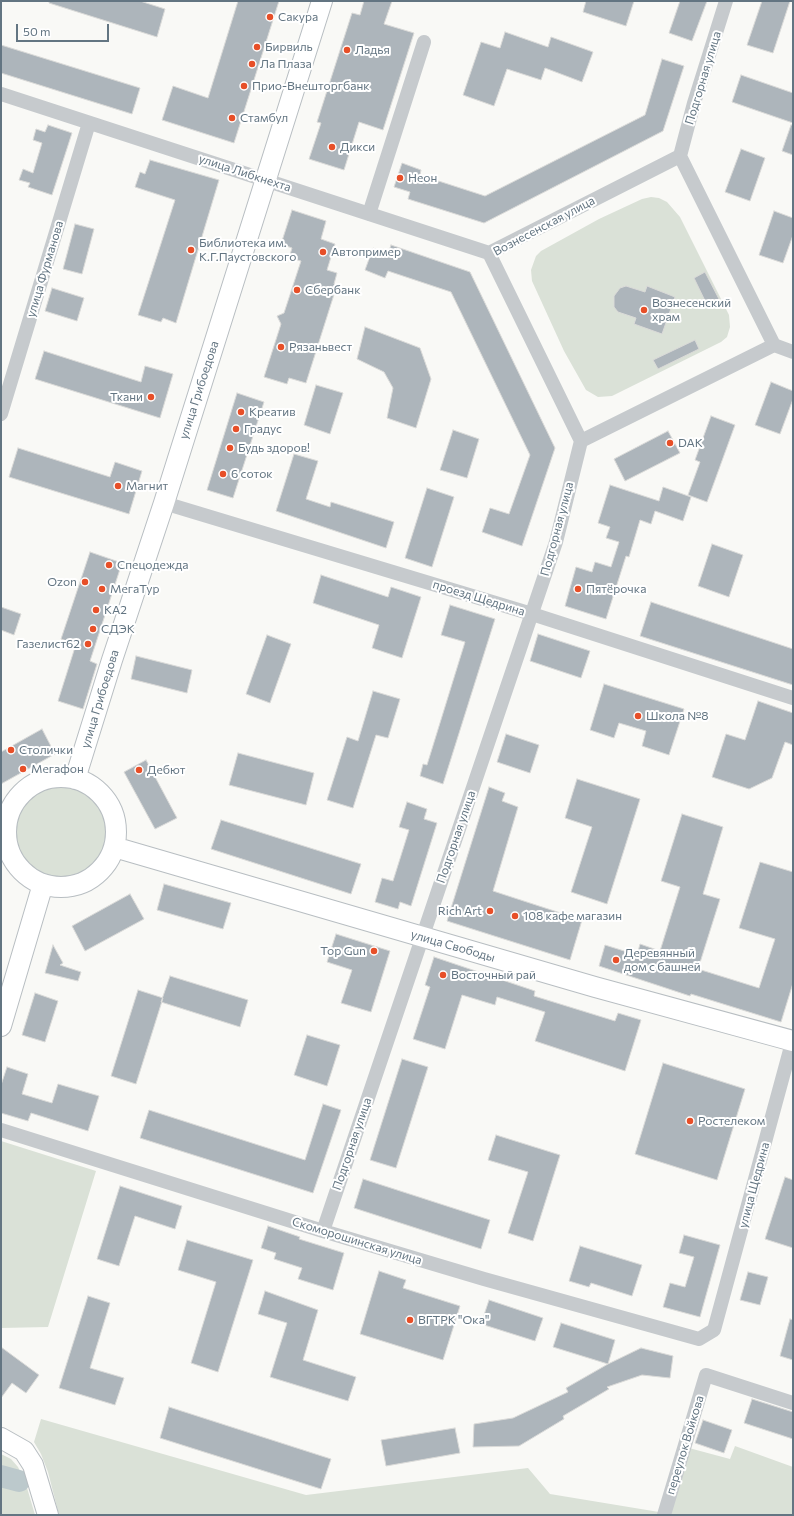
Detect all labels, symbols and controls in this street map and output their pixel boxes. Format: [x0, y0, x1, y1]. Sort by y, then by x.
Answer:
place label: Сакура [278, 10, 318, 24]
marker: Сакура [265, 12, 275, 22]
scale bar [18, 16, 111, 42]
text: 50 m [23, 24, 51, 38]
street label: Подгорная улица [682, 30, 724, 126]
place label: Бирвиль [265, 40, 313, 54]
marker: Бирвиль [252, 42, 262, 52]
place label: Ладья [355, 43, 390, 57]
marker: Ладья [342, 45, 352, 55]
place label: Ла Плаза [260, 57, 312, 71]
marker: Ла Плаза [247, 59, 257, 69]
place label: Прио-Внешторгбанк [252, 79, 370, 93]
marker: Прио-Внешторгбанк [239, 81, 249, 91]
place label: Стамбул [240, 111, 288, 125]
marker: Стамбул [227, 113, 237, 123]
place label: Дикси [340, 140, 375, 154]
marker: Дикси [327, 142, 337, 152]
street label: улица Либкнехта [197, 151, 293, 195]
place label: Неон [408, 171, 437, 185]
marker: Неон [395, 173, 405, 183]
street label: Вознесенская улица [491, 193, 597, 259]
street label: улица Фурманова [24, 219, 66, 319]
place label: Библиотека им. К.Г.Паустовского [199, 236, 296, 264]
marker: Библиотека им. К.Г.Паустовского [186, 245, 196, 255]
place label: Автопример [331, 245, 401, 259]
marker: Автопример [318, 247, 328, 257]
place label: Сбербанк [305, 283, 361, 297]
marker: Сбербанк [292, 285, 302, 295]
place label: Вознесенский храм [652, 296, 731, 324]
marker: Вознесенский храм [639, 305, 649, 315]
street label: улица Грибоедова [176, 339, 222, 441]
place label: Рязаньвест [289, 340, 352, 354]
marker: Рязаньвест [276, 342, 286, 352]
place label: Ткани [110, 390, 143, 404]
marker: Ткани [146, 392, 156, 402]
place label: Креатив [249, 405, 296, 419]
marker: Креатив [236, 407, 246, 417]
place label: Градус [244, 422, 282, 436]
marker: Градус [231, 424, 241, 434]
place label: DAK [678, 436, 703, 450]
marker: DAK [665, 438, 675, 448]
place label: Будь здоров! [238, 441, 310, 455]
marker: Будь здоров! [225, 443, 235, 453]
place label: 6 соток [231, 467, 273, 481]
marker: 6 соток [218, 469, 228, 479]
place label: Магнит [126, 479, 168, 493]
street label: Подгорная улица [538, 480, 576, 578]
marker: Магнит [113, 481, 123, 491]
place label: Спецодежда [117, 558, 189, 572]
marker: Спецодежда [104, 560, 114, 570]
place label: Ozon [47, 575, 77, 589]
marker: Ozon [80, 577, 90, 587]
street label: проезд Щедрина [431, 577, 527, 619]
place label: МегаТур [110, 582, 159, 596]
place label: Пятёрочка [586, 582, 646, 596]
marker: МегаТур [97, 584, 107, 594]
marker: Пятёрочка [573, 584, 583, 594]
place label: КА2 [104, 603, 127, 617]
marker: КА2 [91, 605, 101, 615]
place label: СДЭК [101, 622, 135, 636]
marker: СДЭК [88, 624, 98, 634]
place label: Газелист62 [17, 637, 80, 651]
marker: Газелист62 [83, 639, 93, 649]
street label: улица Грибоедова [78, 648, 122, 750]
place label: Школа №8 [646, 709, 709, 723]
marker: Школа №8 [633, 711, 643, 721]
place label: Столички [19, 743, 73, 757]
marker: Столички [6, 745, 16, 755]
place label: Мегафон [31, 762, 84, 776]
place label: Дебют [147, 763, 185, 777]
marker: Мегафон [18, 764, 28, 774]
marker: Дебют [134, 765, 144, 775]
street label: Подгорная улица [433, 789, 479, 885]
place label: Rich Art [438, 904, 482, 918]
marker: Rich Art [485, 906, 495, 916]
place label: 108 кафе магазин [523, 909, 622, 923]
marker: 108 кафе магазин [510, 911, 520, 921]
street label: улица Свободы [409, 927, 497, 965]
place label: Top Gun [320, 944, 366, 958]
marker: Top Gun [369, 946, 379, 956]
place label: Деревянный дом с башней [624, 946, 701, 974]
marker: Деревянный дом с башней [611, 955, 621, 965]
place label: Восточный рай [451, 968, 536, 982]
marker: Восточный рай [438, 970, 448, 980]
street label: Подгорная улица [329, 1096, 375, 1192]
place label: Ростелеком [698, 1114, 765, 1128]
marker: Ростелеком [685, 1116, 695, 1126]
street label: улица Щедрина [736, 1140, 772, 1230]
street label: Скоморошинская улица [290, 1214, 424, 1268]
place label: ВГТРК "Ока" [418, 1313, 489, 1327]
marker: ВГТРК "Ока" [405, 1315, 415, 1325]
street label: переулок Войкова [663, 1394, 707, 1496]

